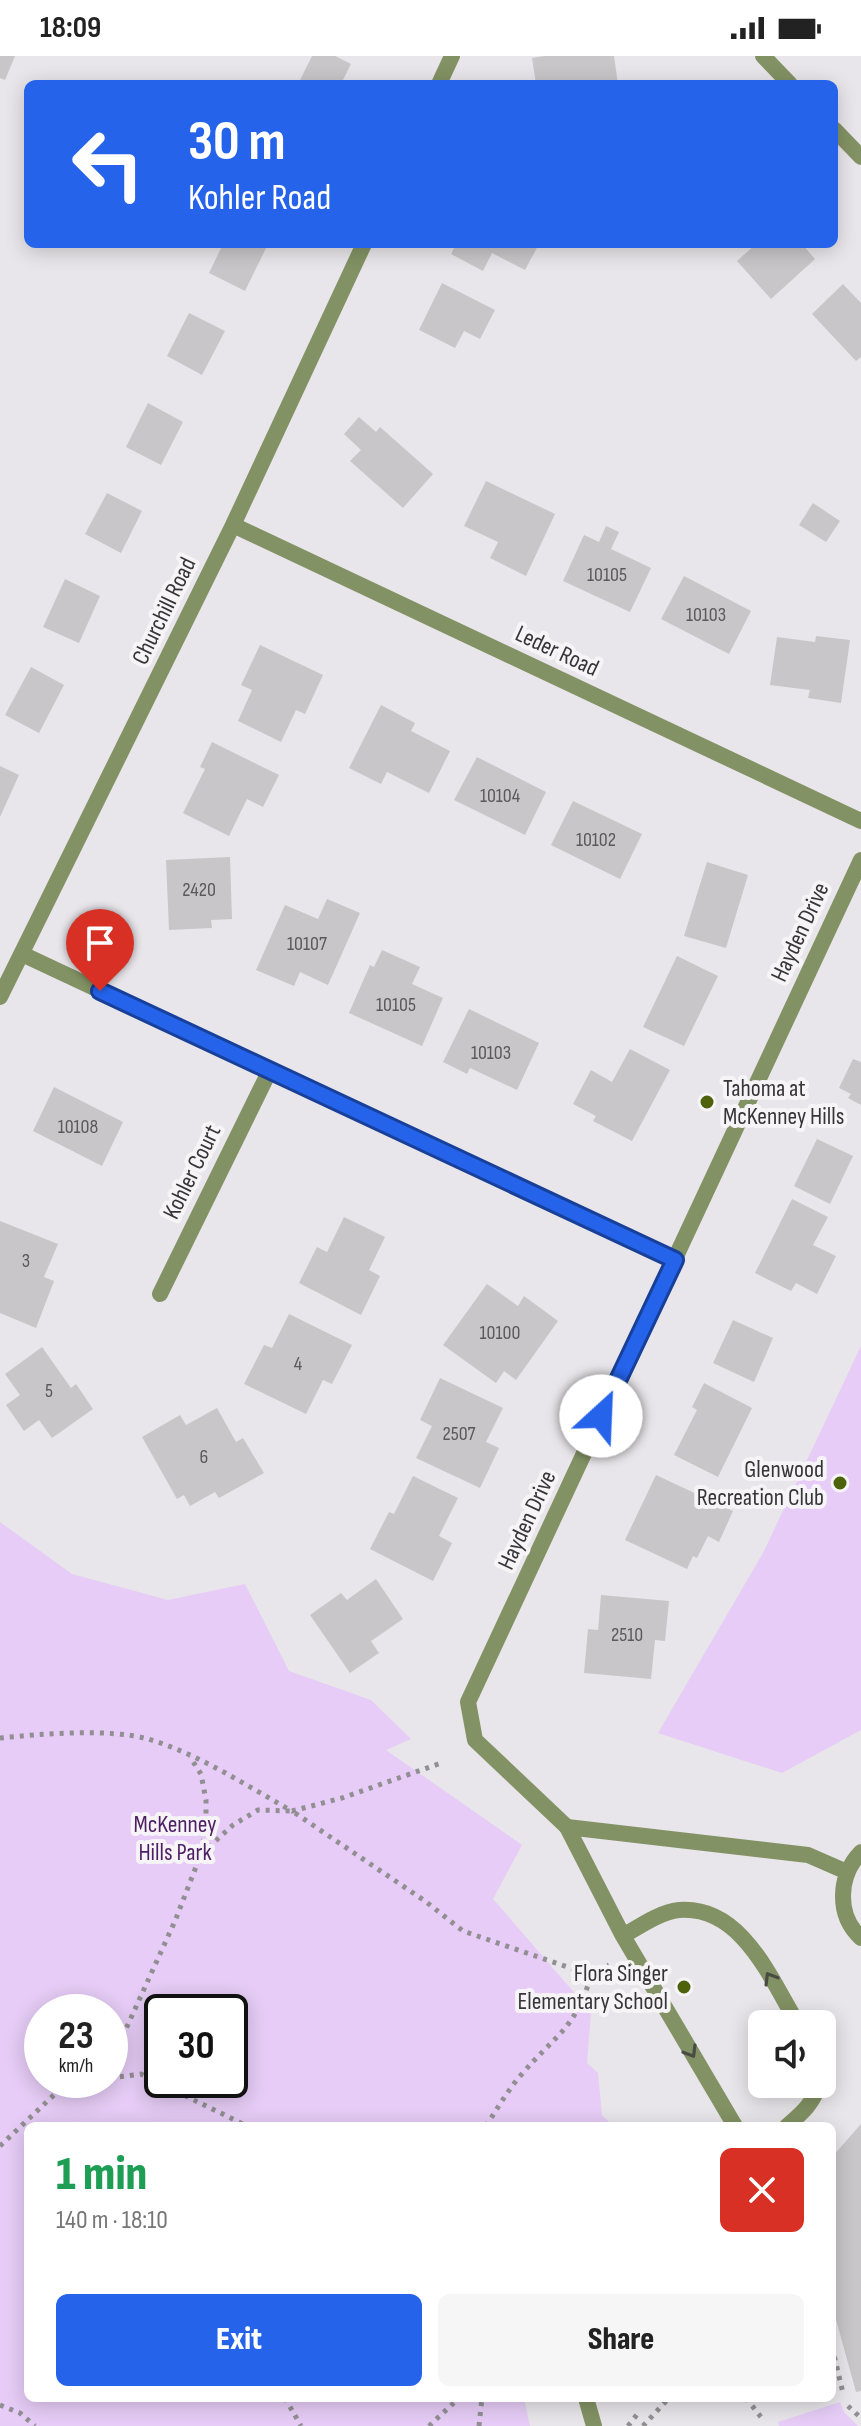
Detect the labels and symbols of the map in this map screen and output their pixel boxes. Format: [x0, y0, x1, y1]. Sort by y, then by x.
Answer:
street label: Churchill Road [126, 553, 202, 669]
house number: 10105 [587, 563, 627, 587]
house number: 10103 [686, 603, 726, 627]
street label: Leder Road [511, 619, 603, 683]
house number: 10104 [480, 784, 520, 808]
house number: 10102 [576, 828, 616, 852]
house number: 2420 [182, 878, 216, 902]
street label: Hayden Drive [764, 878, 836, 986]
pin [66, 909, 134, 991]
house number: 10107 [287, 932, 327, 956]
house number: 10105 [376, 993, 416, 1017]
house number: 10103 [471, 1041, 511, 1065]
place label: Tahoma at McKenney Hills [723, 1074, 844, 1131]
marker: Tahoma at McKenney Hills [698, 1093, 716, 1111]
house number: 10108 [58, 1115, 98, 1139]
street label: Kohler Court [157, 1120, 227, 1224]
house number: 3 [22, 1249, 30, 1273]
house number: 10100 [480, 1321, 520, 1345]
house number: 4 [294, 1352, 302, 1376]
position arrow [559, 1374, 643, 1458]
house number: 5 [45, 1379, 53, 1403]
house number: 2507 [442, 1422, 476, 1446]
house number: 6 [200, 1445, 208, 1469]
place label: Glenwood Recreation Club [697, 1455, 824, 1512]
street label: Hayden Drive [491, 1466, 563, 1574]
marker: Glenwood Recreation Club [831, 1474, 849, 1492]
house number: 2510 [611, 1623, 643, 1647]
park label: McKenney Hills Park [133, 1810, 217, 1867]
place label: Flora Singer Elementary School [517, 1959, 668, 2016]
one-way arrow [764, 1972, 780, 1987]
marker: Flora Singer Elementary School [675, 1978, 693, 1996]
speed limit sign: 30 [144, 1994, 248, 2098]
one-way arrow [682, 2043, 697, 2057]

